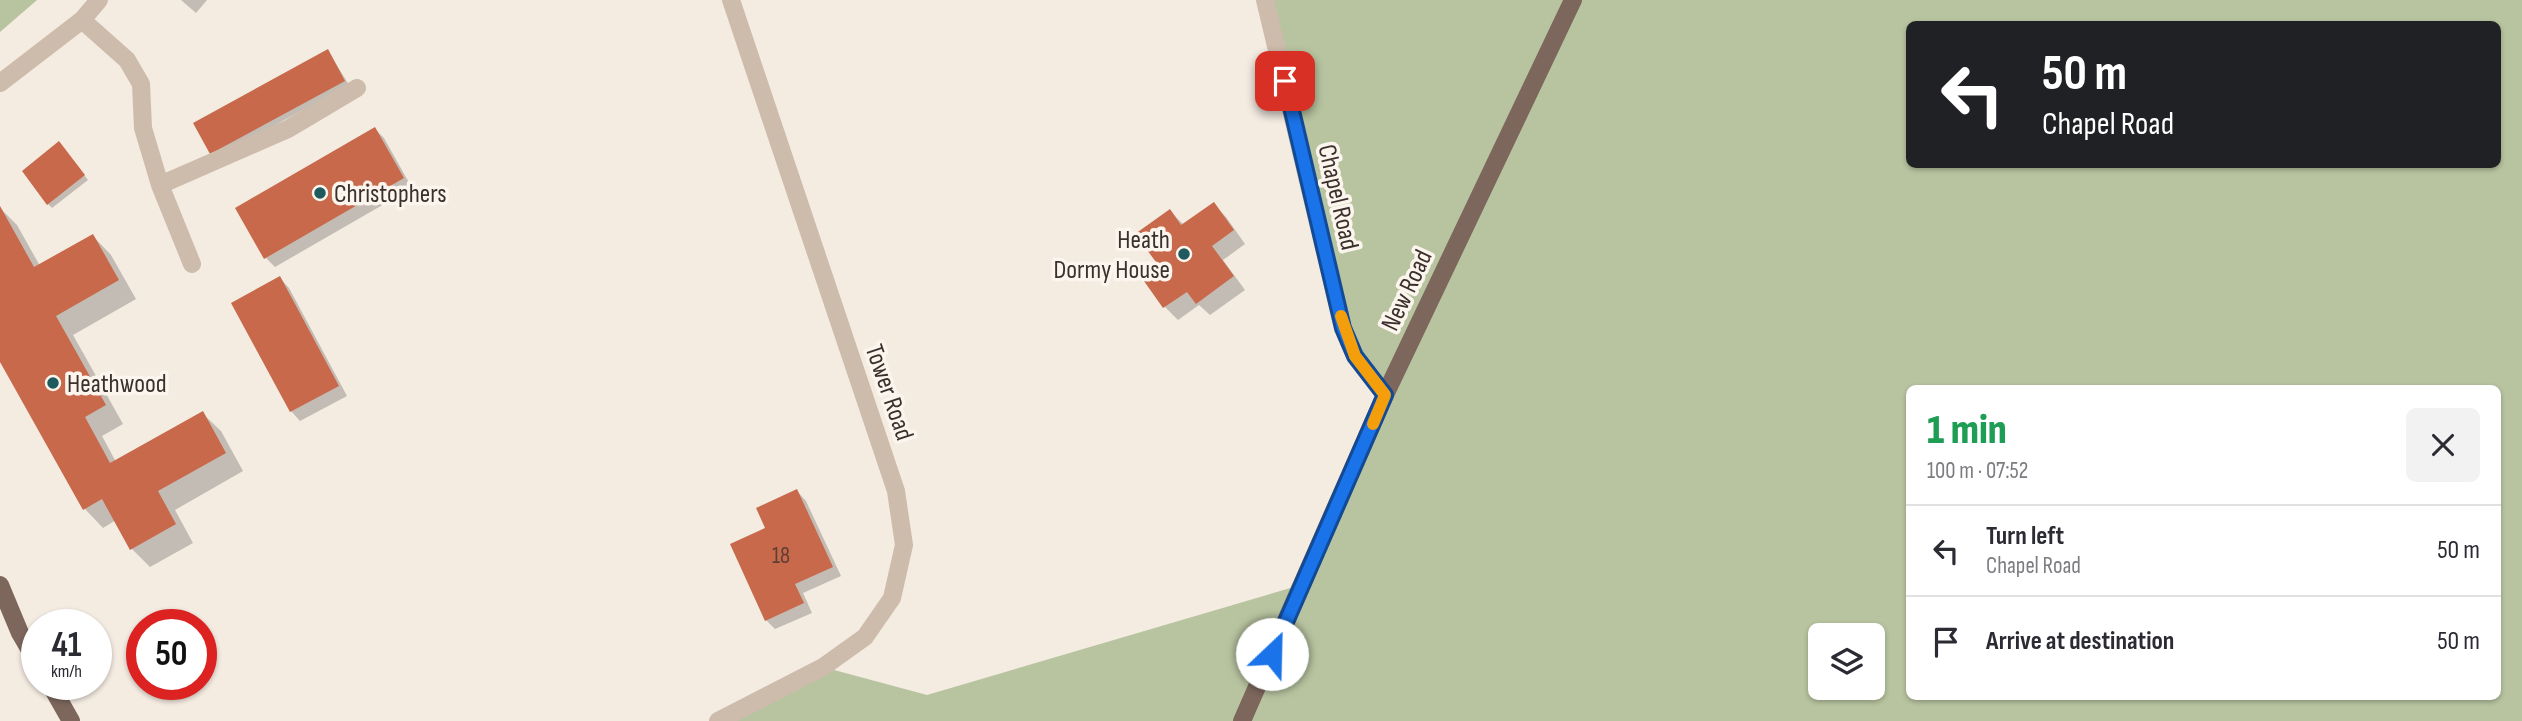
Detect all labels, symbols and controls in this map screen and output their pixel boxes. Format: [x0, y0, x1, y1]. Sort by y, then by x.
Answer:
text: 50 m [2042, 45, 2127, 104]
icon: left [1927, 49, 2018, 140]
pin [1255, 51, 1315, 111]
icon: arrive [1266, 62, 1304, 100]
text: Chapel Road [2042, 105, 2174, 144]
street label: Chapel Road [1310, 142, 1365, 253]
place label: Christophers [334, 179, 447, 210]
marker: Christophers [312, 185, 328, 201]
place label: Heath Dormy House [1054, 225, 1170, 286]
street label: New Road [1375, 245, 1440, 336]
marker: Heath Dormy House [1176, 246, 1192, 262]
street label: Tower Road [858, 340, 919, 445]
place label: Heathwood [67, 369, 167, 400]
marker: Heathwood [45, 375, 61, 391]
text: 1 min [1927, 405, 2007, 456]
button: close [2406, 408, 2480, 482]
text: 100 m · 07:52 [1927, 457, 2028, 485]
text: Turn left [1986, 521, 2064, 552]
icon: left [1927, 532, 1965, 570]
text: 50 m [2437, 535, 2480, 566]
house number: 18 [772, 542, 790, 570]
text: Chapel Road [1986, 552, 2081, 580]
speed limit sign: 50 [126, 609, 217, 700]
position arrow [1235, 617, 1309, 691]
map controls [1808, 623, 1885, 700]
button: layers [1808, 623, 1885, 700]
icon: arrive [1927, 623, 1965, 661]
text: 41 [51, 624, 82, 667]
text: Arrive at destination [1986, 626, 2174, 657]
text: 50 m [2437, 626, 2480, 657]
text: km/h [51, 661, 82, 682]

